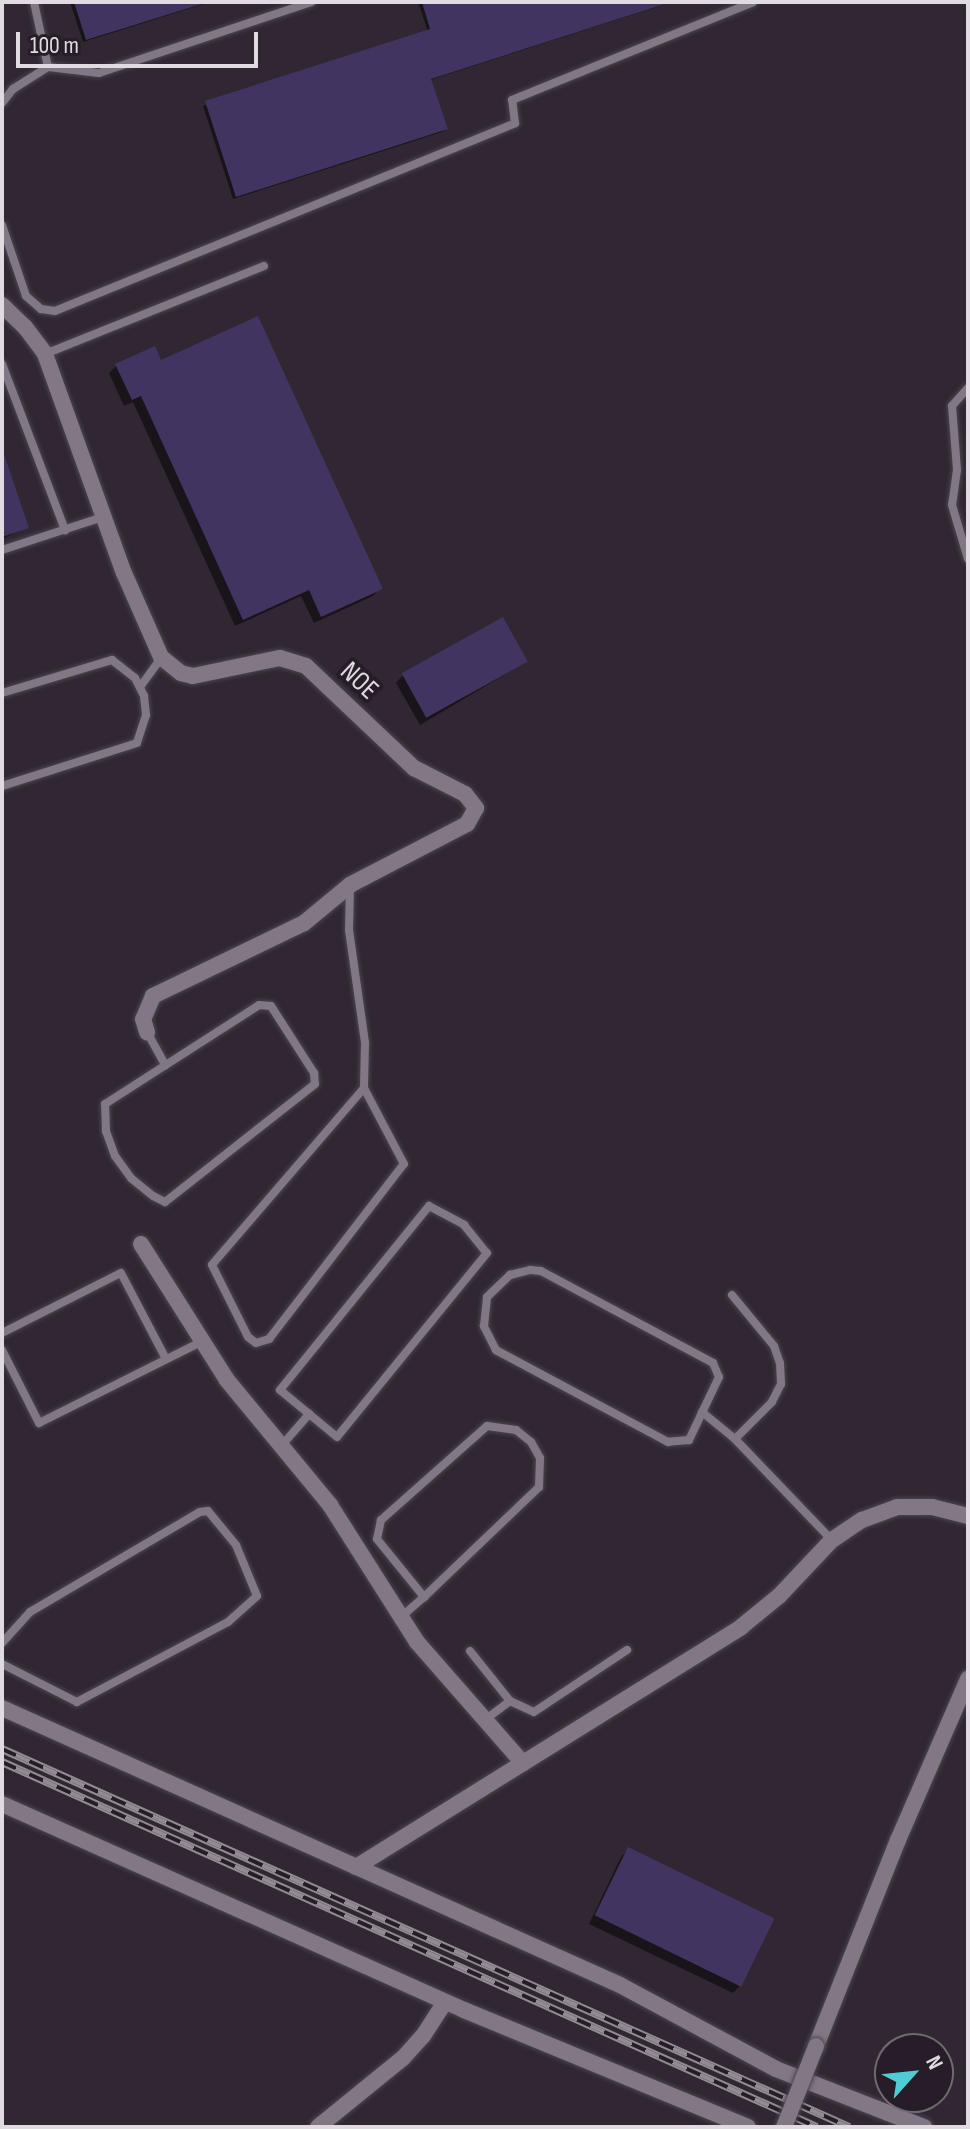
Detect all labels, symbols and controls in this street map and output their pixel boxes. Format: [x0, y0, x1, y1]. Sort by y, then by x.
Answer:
scale bar [20, 16, 262, 66]
text: 100 m [30, 31, 79, 60]
street label: NOE [333, 655, 385, 707]
north arrow [874, 2033, 954, 2113]
text: N [919, 2051, 949, 2074]

